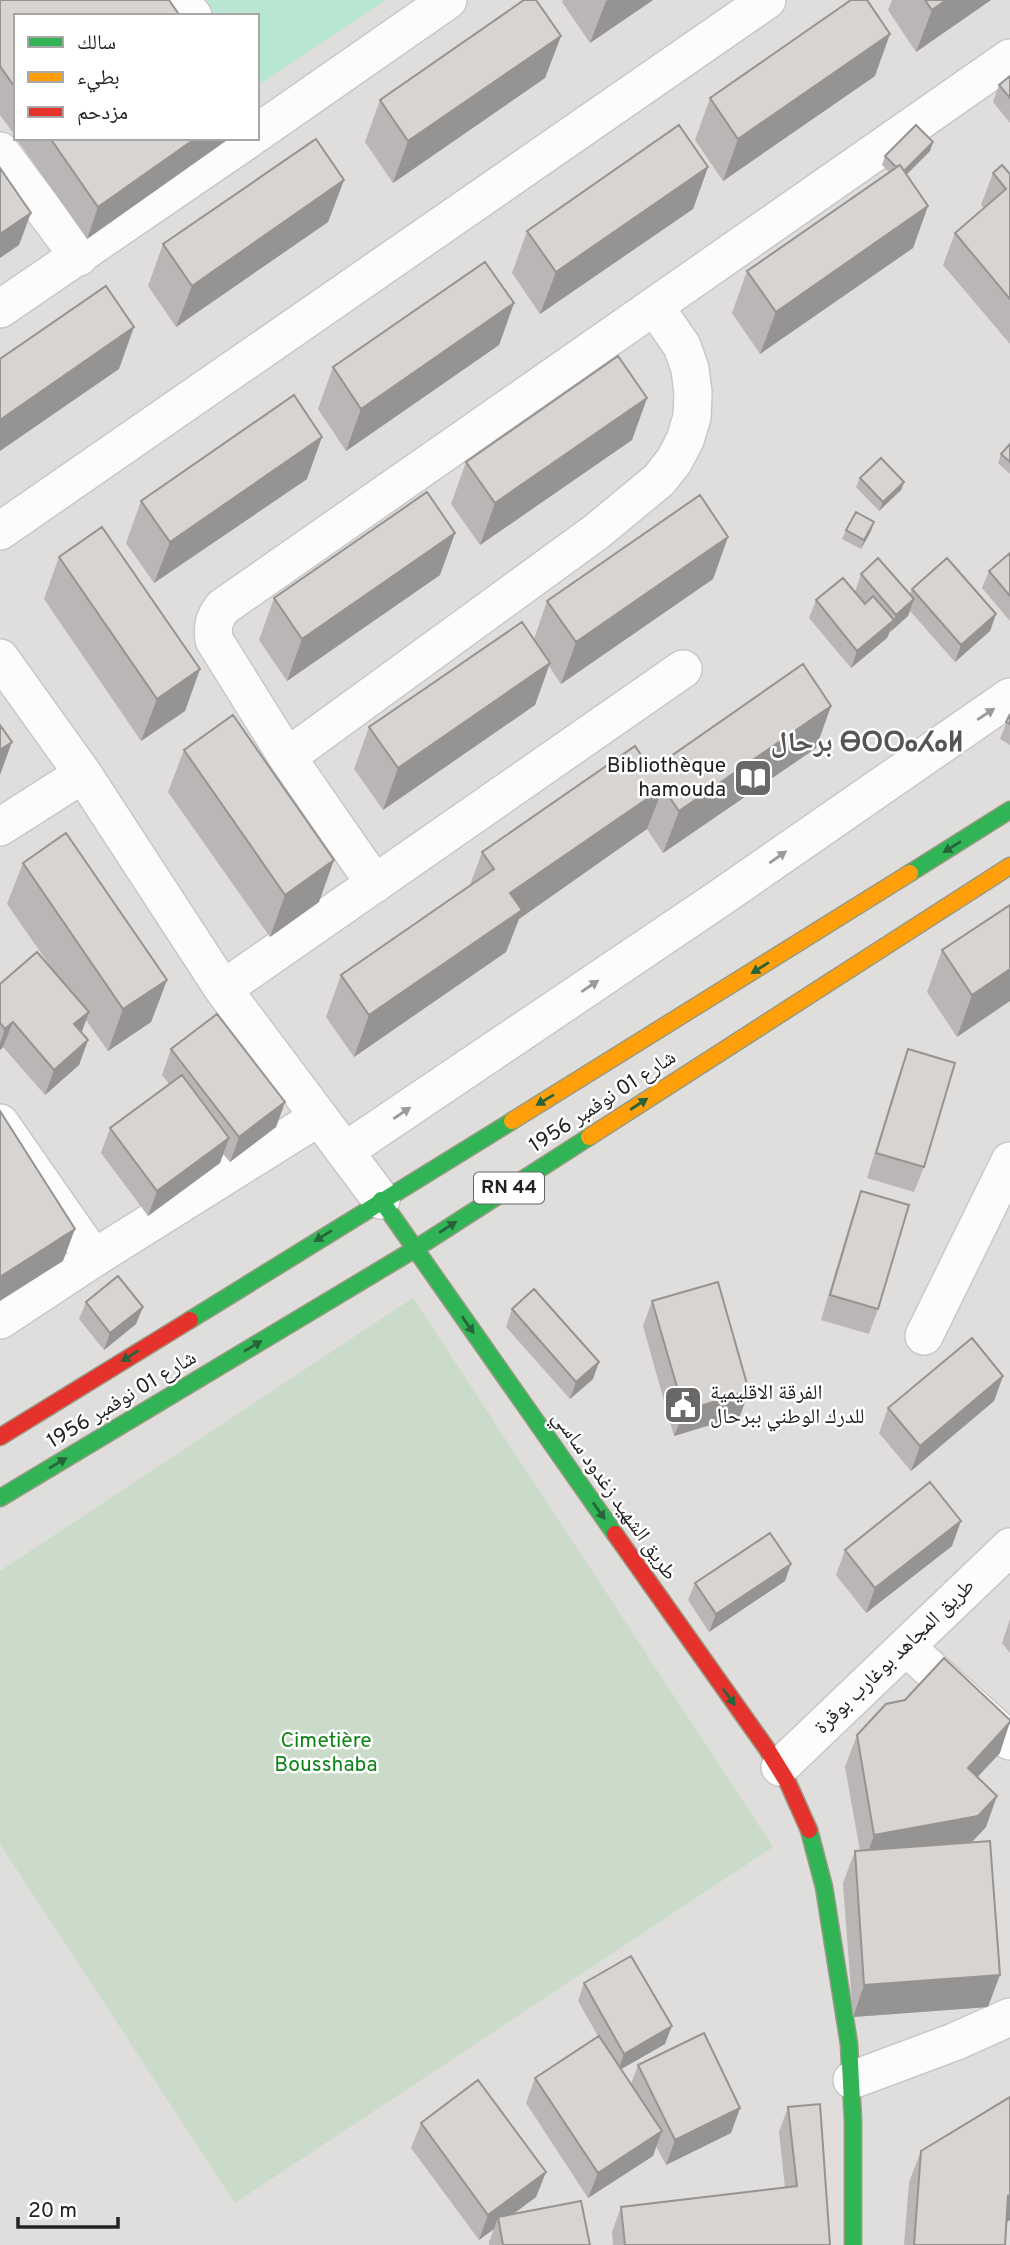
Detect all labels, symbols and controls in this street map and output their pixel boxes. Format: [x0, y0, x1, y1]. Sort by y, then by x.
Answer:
legend [14, 14, 259, 140]
text: سالك [77, 30, 116, 57]
text: بطيء [77, 65, 120, 93]
text: مزدحم [77, 100, 128, 127]
one-way arrow [976, 708, 995, 721]
district label: برحال ⴱⵔⵔⴰⵃⴰⵍ [770, 726, 964, 762]
place label: Bibliothèque hamouda [607, 753, 726, 804]
library icon: Bibliothèque hamouda [732, 757, 774, 799]
one-way arrow [943, 840, 962, 853]
one-way arrow [769, 850, 787, 864]
one-way arrow [750, 961, 769, 974]
one-way arrow [581, 979, 600, 992]
street label: شارع 01 نوفمبر 1956 [524, 1044, 682, 1160]
one-way arrow [536, 1094, 555, 1107]
one-way arrow [630, 1098, 649, 1111]
one-way arrow [393, 1106, 411, 1120]
road number: RN 44 [474, 1172, 544, 1204]
one-way arrow [438, 1221, 458, 1234]
one-way arrow [314, 1230, 333, 1243]
one-way arrow [461, 1316, 475, 1334]
one-way arrow [244, 1339, 263, 1352]
street label: شارع 01 نوفمبر 1956 [42, 1345, 202, 1455]
one-way arrow [121, 1350, 140, 1363]
place label: الفرقة الاقليمية للدرك الوطني ببرحال [710, 1380, 865, 1432]
public building icon: الفرقة الاقليمية للدرك الوطني ببرحال [662, 1384, 704, 1426]
street label: طريق الشهيد زغدود ساسي [544, 1406, 683, 1587]
one-way arrow [49, 1456, 68, 1469]
one-way arrow [592, 1502, 606, 1520]
street label: طريق المجاهد بوغارب بوقرة [809, 1573, 981, 1741]
one-way arrow [722, 1688, 736, 1706]
park label: Cimetière Bousshaba [274, 1728, 378, 1779]
scale bar [18, 2186, 117, 2230]
text: 20 m [28, 2198, 77, 2225]

